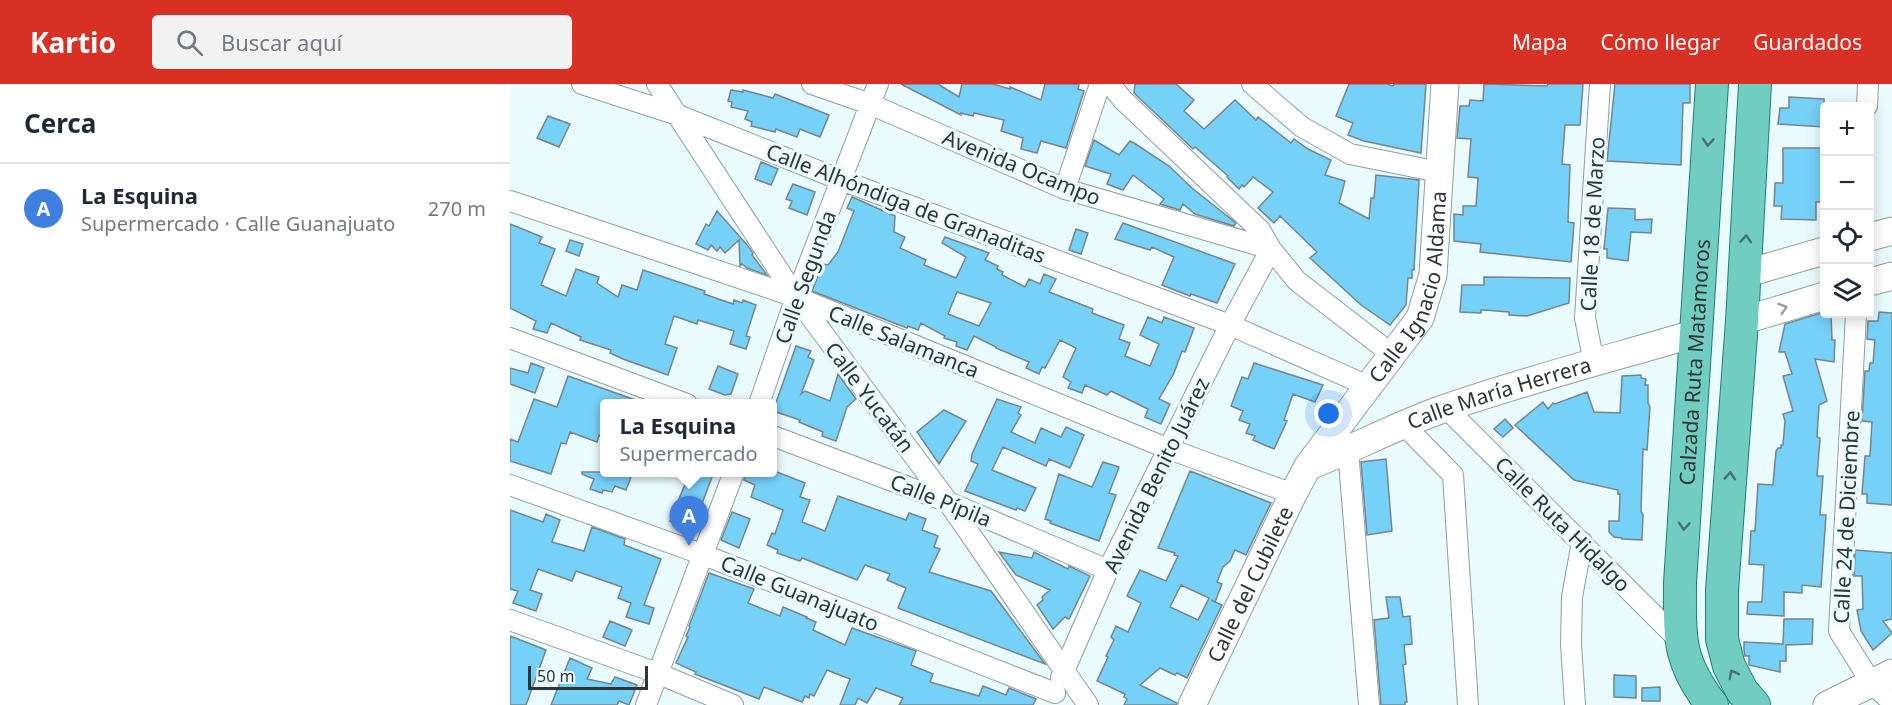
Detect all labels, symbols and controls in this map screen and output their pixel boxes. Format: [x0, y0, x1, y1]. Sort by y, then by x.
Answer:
search box [152, 15, 572, 69]
text: Kartio [30, 23, 116, 61]
icon: search [173, 26, 206, 59]
text: Buscar aquí [221, 27, 342, 57]
text: Mapa [1512, 28, 1567, 56]
text: Cómo llegar [1600, 28, 1720, 56]
text: Guardados [1753, 28, 1862, 56]
map controls [1820, 102, 1874, 318]
button: + [1820, 102, 1874, 156]
text: Cerca [24, 105, 96, 141]
street label: Avenida Ocampo [939, 123, 1105, 211]
street label: Calle 18 de Marzo [1573, 136, 1611, 312]
street label: Calle Alhóndiga de Granaditas [762, 137, 1050, 269]
one-way arrow [1702, 138, 1715, 147]
button: − [1820, 156, 1874, 210]
text: La Esquina [81, 180, 198, 210]
street label: Calle Ignacio Aldama [1362, 190, 1452, 388]
text: A [37, 195, 50, 222]
text: 270 m [428, 195, 486, 222]
street label: Calle Segunda [768, 206, 842, 348]
text: Supermercado · Calle Guanajuato [81, 210, 395, 237]
button: locate [1820, 210, 1874, 264]
one-way arrow [1739, 235, 1752, 244]
street label: Calzada Ruta Matamoros [1672, 238, 1716, 486]
button: layers [1820, 264, 1874, 318]
street label: Calle Salamanca [825, 298, 983, 384]
one-way arrow [1777, 303, 1788, 315]
street label: Calle Yucatán [819, 336, 921, 458]
street label: Calle María Herrera [1403, 350, 1594, 436]
street label: Avenida Benito Juárez [1096, 372, 1216, 577]
popup [600, 399, 777, 477]
your location [1314, 399, 1343, 428]
text: La Esquina [619, 410, 736, 440]
street label: Calle 24 de Diciembre [1826, 410, 1866, 624]
text: Supermercado [619, 440, 758, 467]
street label: Calle Ruta Hidalgo [1489, 450, 1637, 598]
street label: Calle Pípila [886, 467, 996, 533]
one-way arrow [1723, 471, 1736, 480]
pin: A [670, 496, 708, 546]
street label: Calle del Cubilete [1200, 501, 1299, 667]
one-way arrow [1678, 521, 1691, 530]
street label: Calle Guanajuato [717, 548, 883, 638]
scale bar [528, 663, 648, 690]
text: 50 m [537, 665, 574, 687]
one-way arrow [1729, 670, 1740, 681]

